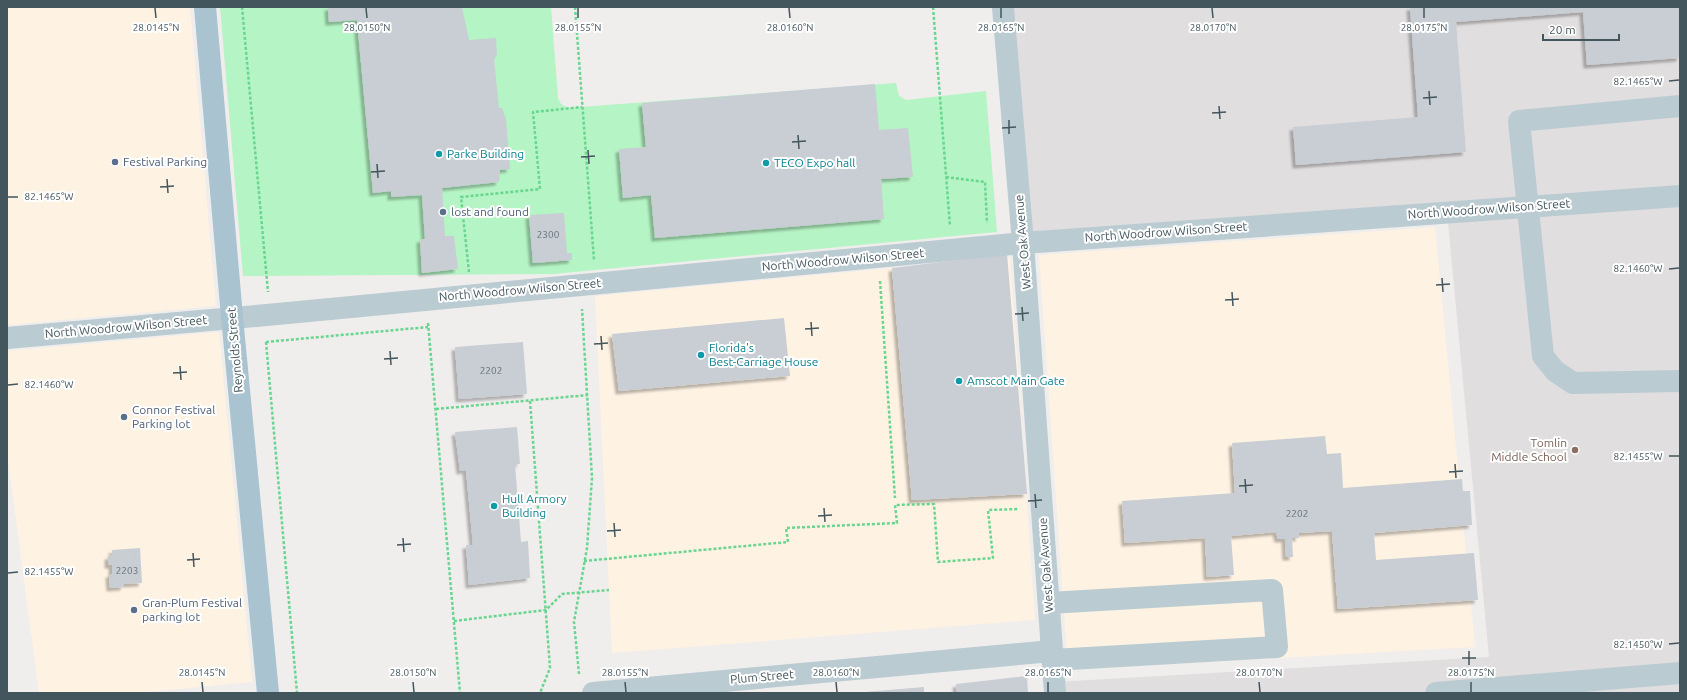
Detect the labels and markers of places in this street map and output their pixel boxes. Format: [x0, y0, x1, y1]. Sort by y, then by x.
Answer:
place label: Parke Building [447, 147, 524, 160]
marker: Parke Building [434, 149, 444, 159]
place label: Festival Parking [123, 155, 207, 168]
place label: TECO Expo hall [774, 156, 856, 169]
marker: Festival Parking [110, 157, 120, 167]
marker: TECO Expo hall [761, 158, 771, 168]
place label: lost and found [451, 205, 529, 218]
marker: lost and found [438, 207, 448, 217]
place label: Florida's Best-Carriage House [709, 341, 818, 368]
marker: Florida's Best-Carriage House [696, 350, 706, 360]
place label: Amscot Main Gate [967, 374, 1065, 387]
marker: Amscot Main Gate [954, 376, 964, 386]
place label: Connor Festival Parking lot [132, 403, 215, 430]
marker: Connor Festival Parking lot [119, 412, 129, 422]
place label: Tomlin Middle School [1491, 436, 1567, 463]
marker: Tomlin Middle School [1570, 445, 1580, 455]
place label: Hull Armory Building [502, 492, 567, 519]
marker: Hull Armory Building [489, 501, 499, 511]
place label: Gran-Plum Festival parking lot [142, 596, 242, 623]
marker: Gran-Plum Festival parking lot [129, 605, 139, 615]

